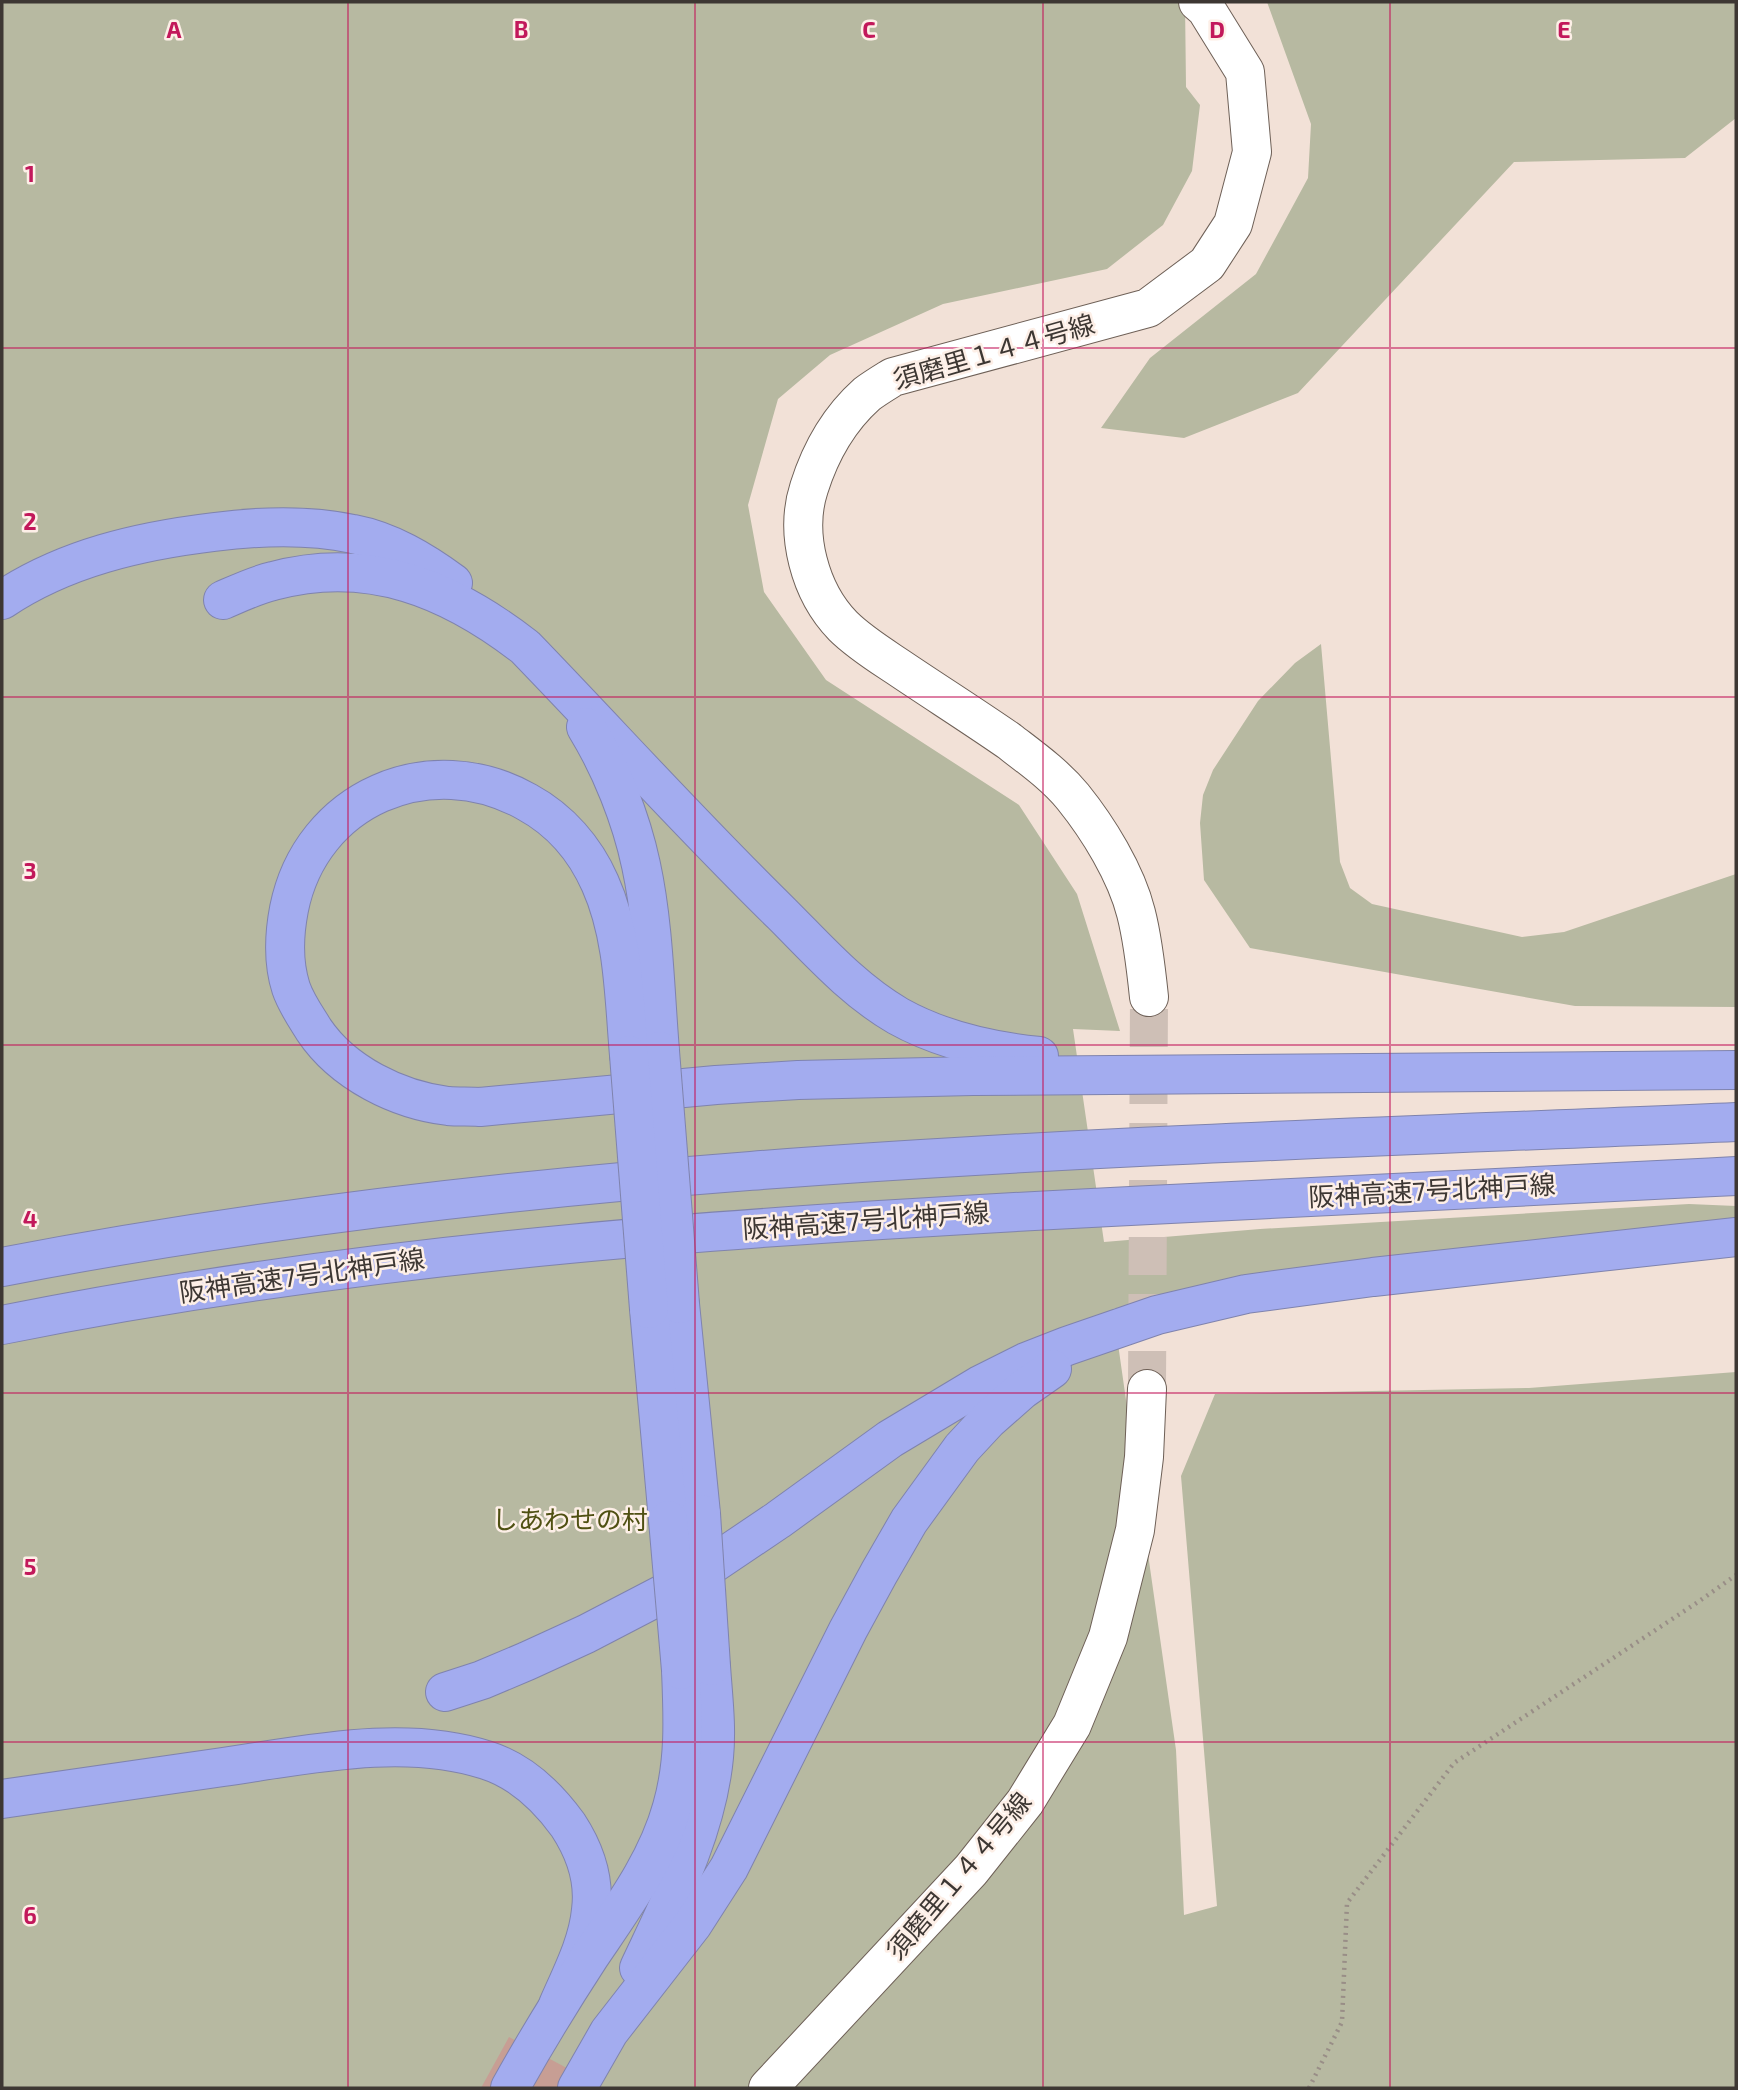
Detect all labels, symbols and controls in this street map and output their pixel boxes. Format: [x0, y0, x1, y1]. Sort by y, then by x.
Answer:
text: A [166, 15, 182, 43]
text: B [514, 15, 528, 43]
text: C [862, 15, 876, 43]
text: D [1209, 15, 1225, 43]
text: E [1557, 15, 1571, 43]
text: 1 [25, 159, 35, 187]
street label: 須磨里１４４号線 [889, 307, 1098, 394]
text: 2 [23, 507, 37, 535]
text: 3 [23, 856, 37, 884]
street label: 阪神高速7号北神戸線 [1308, 1168, 1556, 1211]
street label: 阪神高速7号北神戸線 [741, 1195, 990, 1244]
text: 4 [23, 1204, 37, 1232]
street label: 阪神高速7号北神戸線 [177, 1242, 426, 1307]
park label: しあわせの村 [492, 1503, 648, 1534]
text: 5 [24, 1552, 36, 1580]
street label: 須磨里１４４号線 [879, 1785, 1037, 1965]
text: 6 [23, 1901, 37, 1929]

